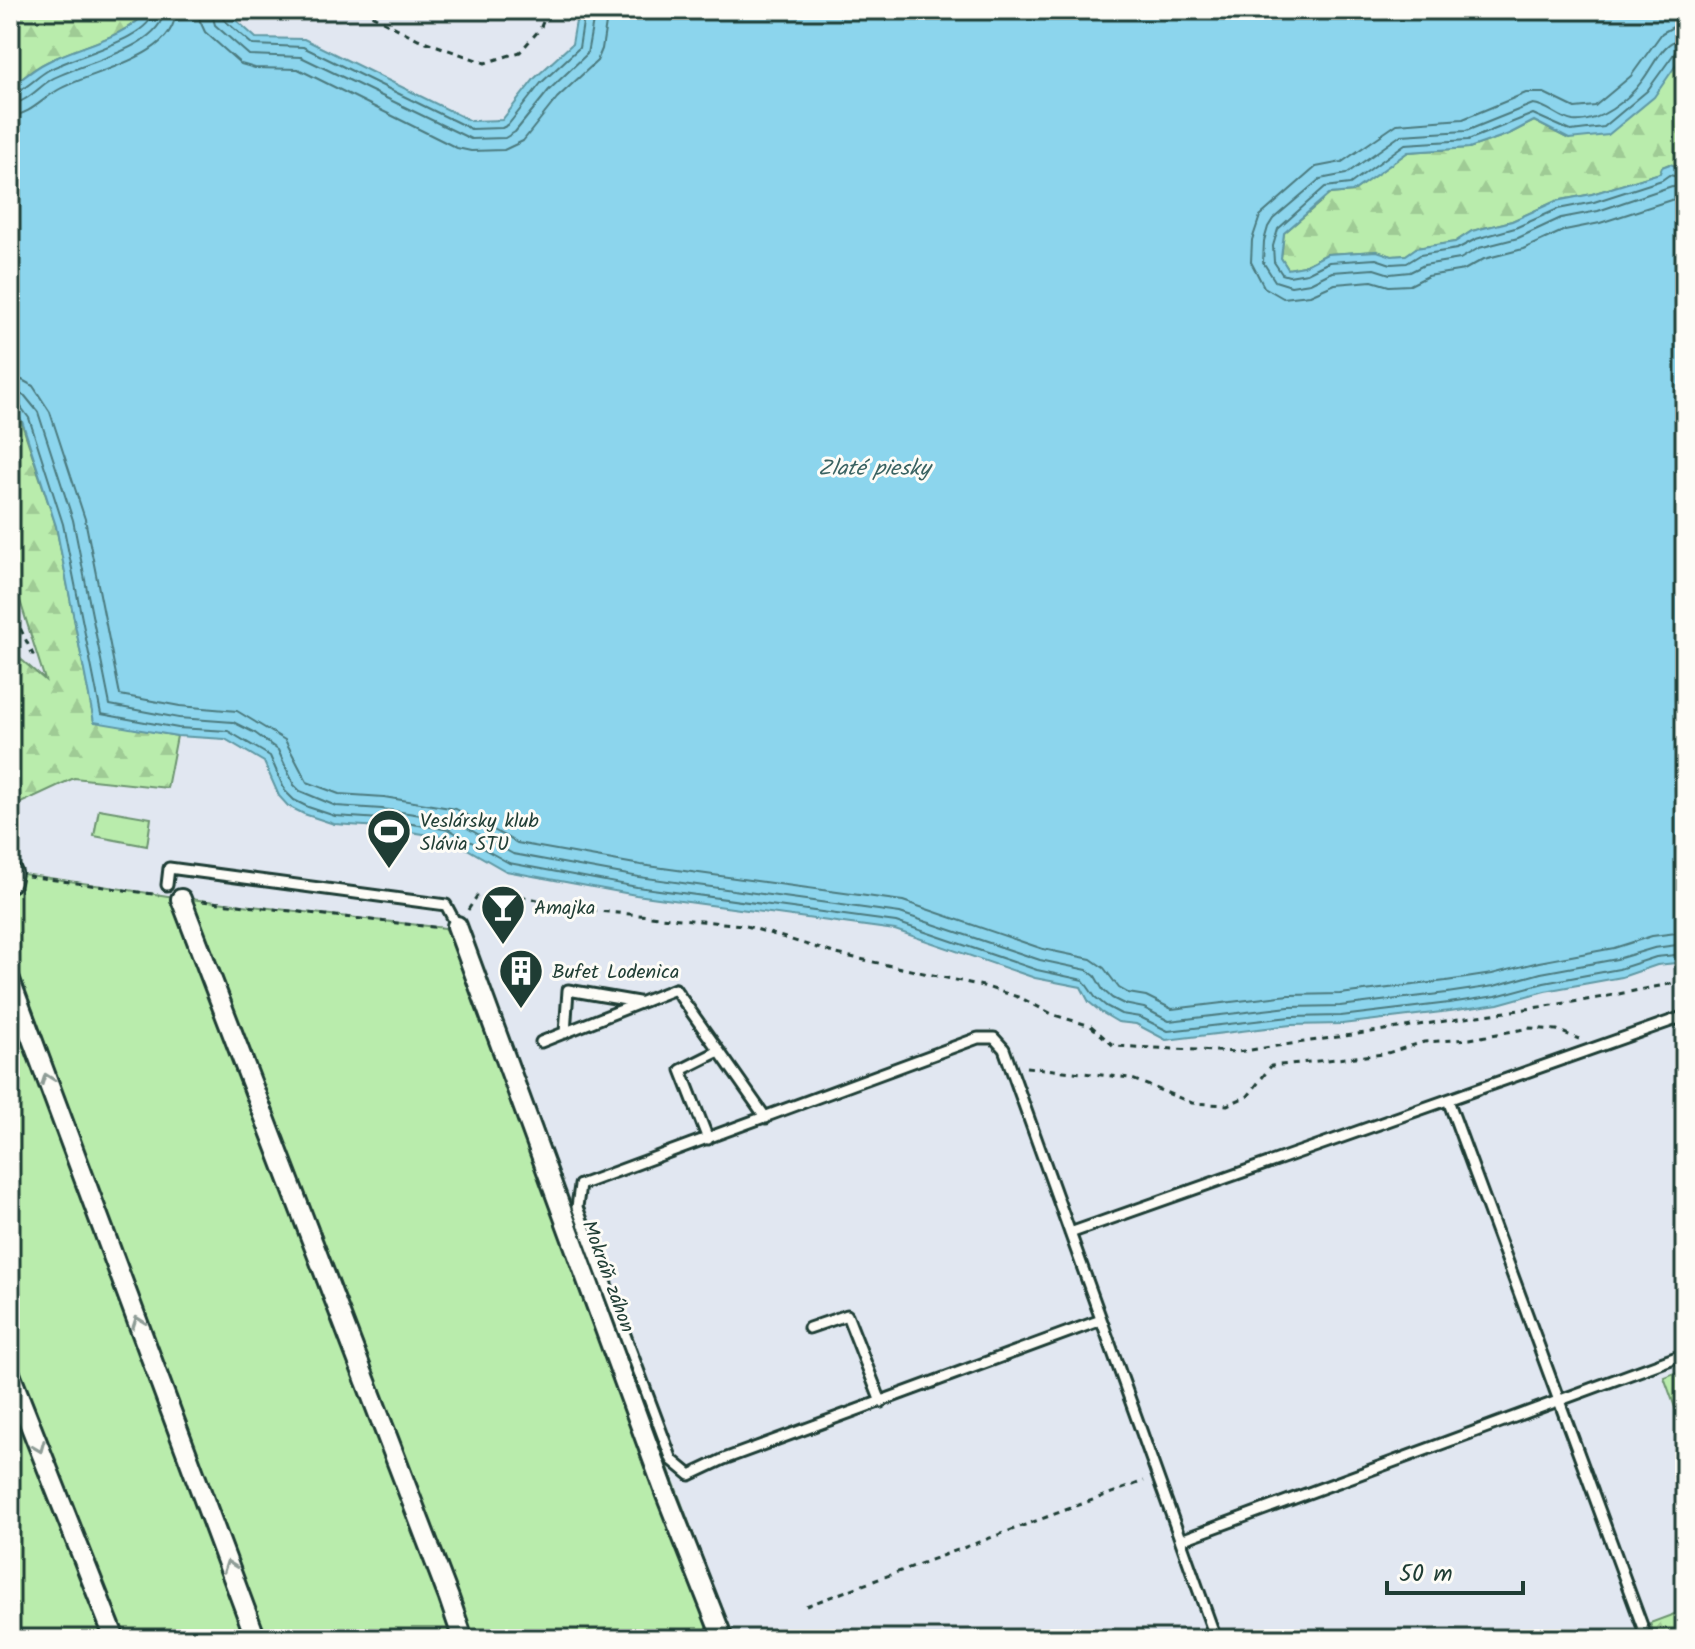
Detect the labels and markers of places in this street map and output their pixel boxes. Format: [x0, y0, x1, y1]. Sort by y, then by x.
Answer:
place label: Veslársky klub Slávia STU [420, 806, 539, 861]
sports icon: Veslársky klub Slávia STU [365, 807, 413, 870]
bar icon: Amajka [479, 883, 527, 946]
place label: Amajka [534, 893, 595, 925]
building icon: Bufet Lodenica [497, 947, 545, 1010]
place label: Bufet Lodenica [552, 957, 679, 989]

